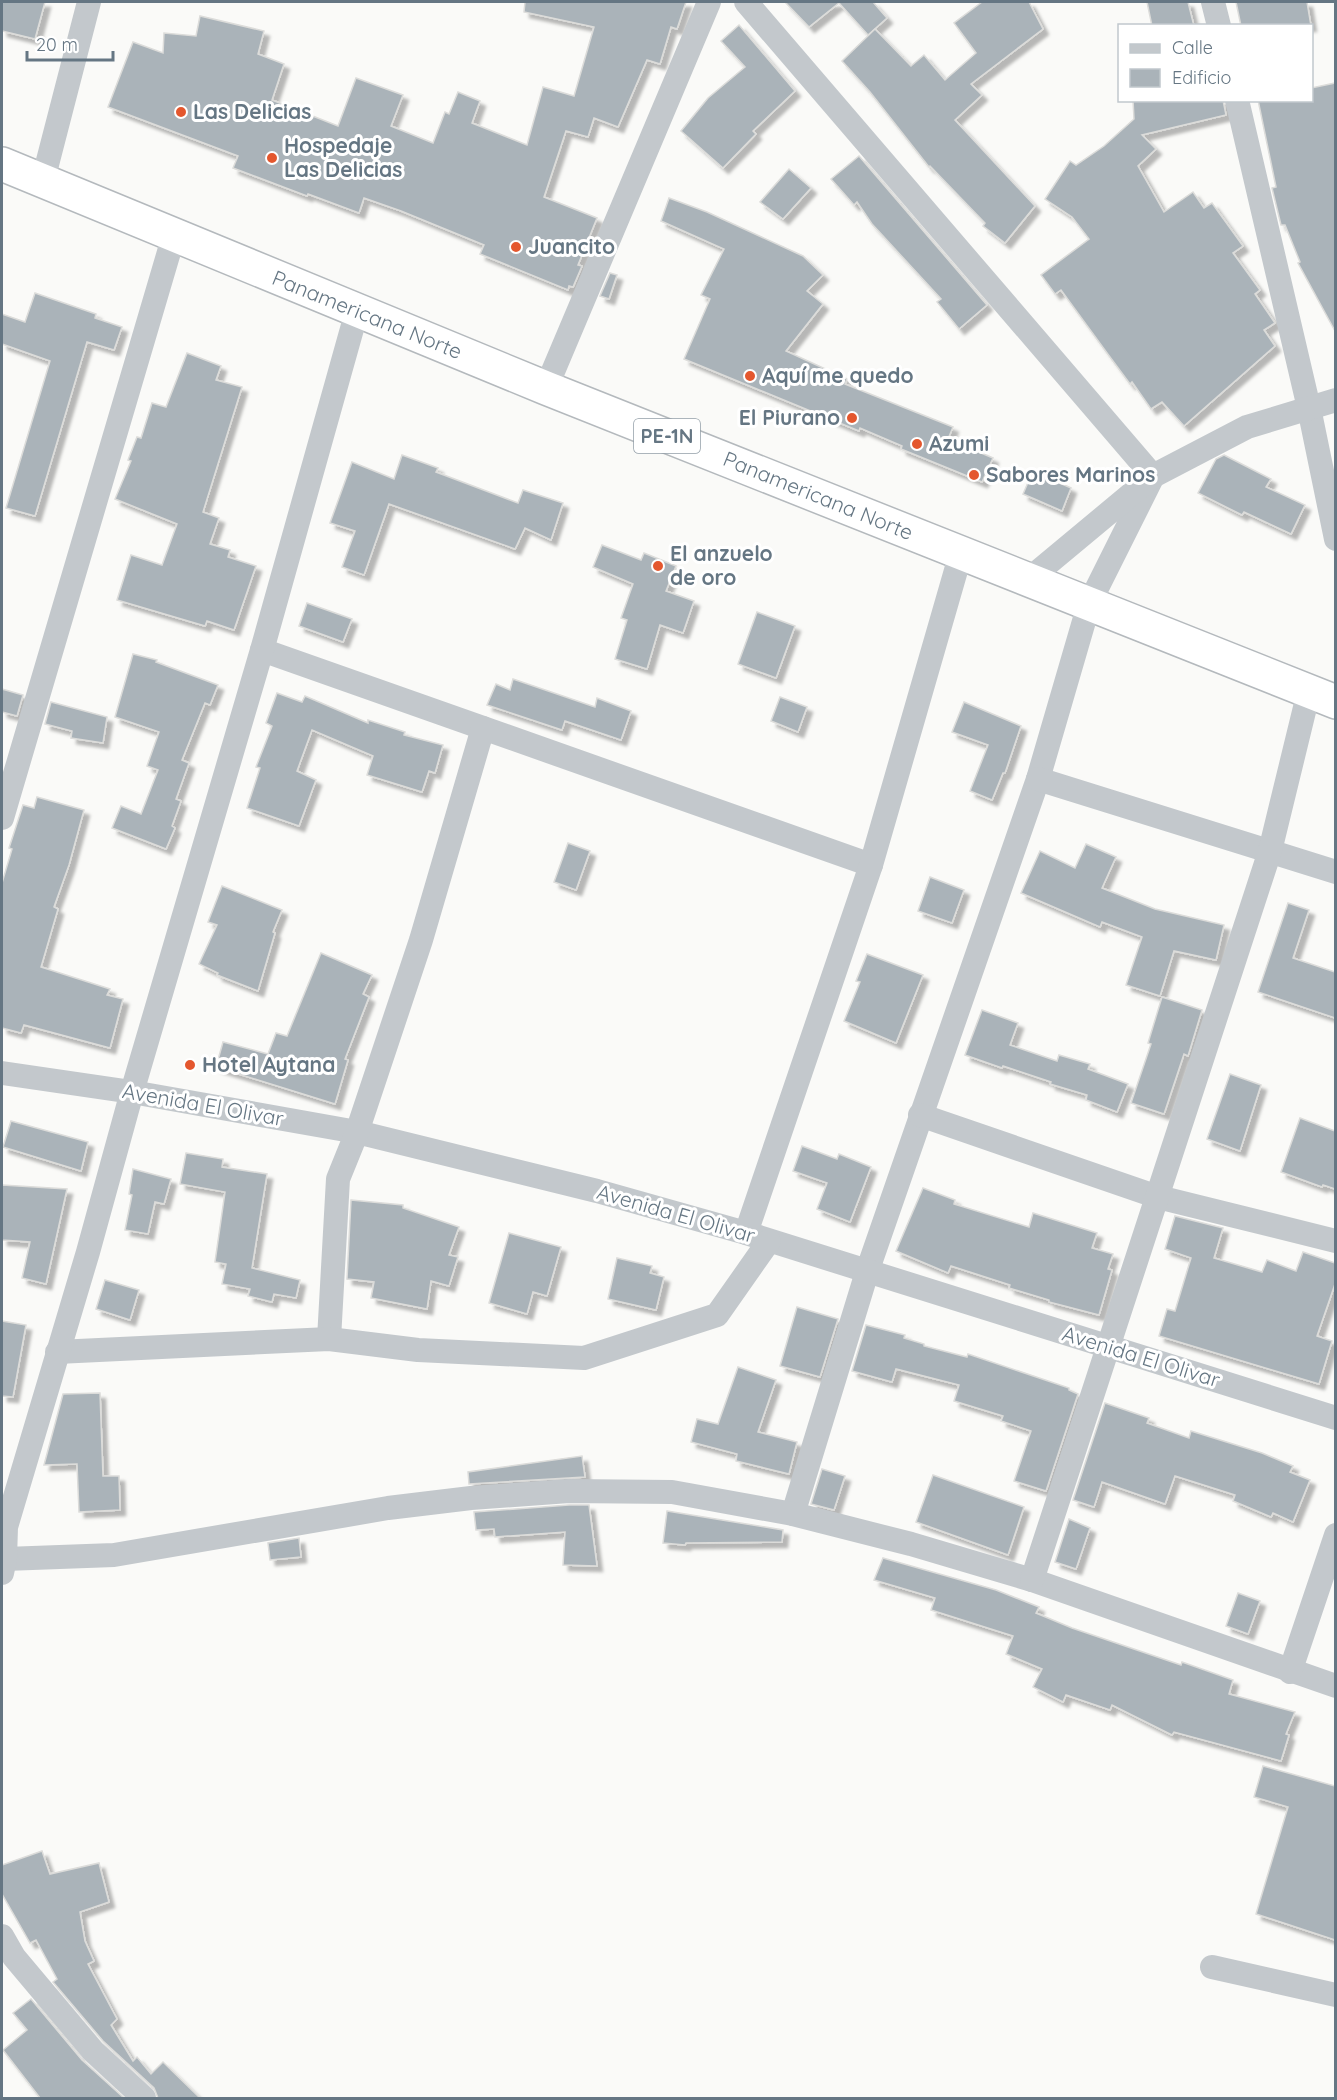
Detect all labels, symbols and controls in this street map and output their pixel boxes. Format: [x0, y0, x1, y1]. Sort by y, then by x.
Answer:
scale bar [27, 24, 112, 62]
legend [1118, 24, 1313, 102]
text: 20 m [36, 33, 78, 56]
text: Calle [1172, 36, 1213, 59]
text: Edificio [1172, 66, 1231, 89]
place label: Las Delicias [193, 98, 311, 124]
marker: Las Delicias [174, 105, 188, 119]
place label: Hospedaje Las Delicias [284, 132, 402, 182]
marker: Hospedaje Las Delicias [265, 151, 279, 165]
place label: Juancito [528, 233, 615, 259]
marker: Juancito [509, 240, 523, 254]
street label: Panamericana Norte [269, 264, 466, 364]
place label: Aquí me quedo [762, 362, 914, 388]
marker: Aquí me quedo [743, 369, 757, 383]
place label: El Piurano [739, 404, 840, 430]
marker: El Piurano [845, 411, 859, 425]
road number: PE-1N [634, 419, 700, 453]
place label: Azumi [929, 430, 989, 456]
marker: Azumi [910, 437, 924, 451]
street label: Panamericana Norte [720, 445, 917, 545]
place label: Sabores Marinos [986, 461, 1155, 487]
marker: Sabores Marinos [967, 468, 981, 482]
place label: El anzuelo de oro [670, 540, 773, 590]
marker: El anzuelo de oro [651, 559, 665, 573]
place label: Hotel Aytana [202, 1051, 335, 1077]
marker: Hotel Aytana [183, 1058, 197, 1072]
street label: Avenida El Olivar [120, 1077, 286, 1131]
street label: Avenida El Olivar [594, 1178, 758, 1248]
street label: Avenida El Olivar [1059, 1320, 1223, 1392]

